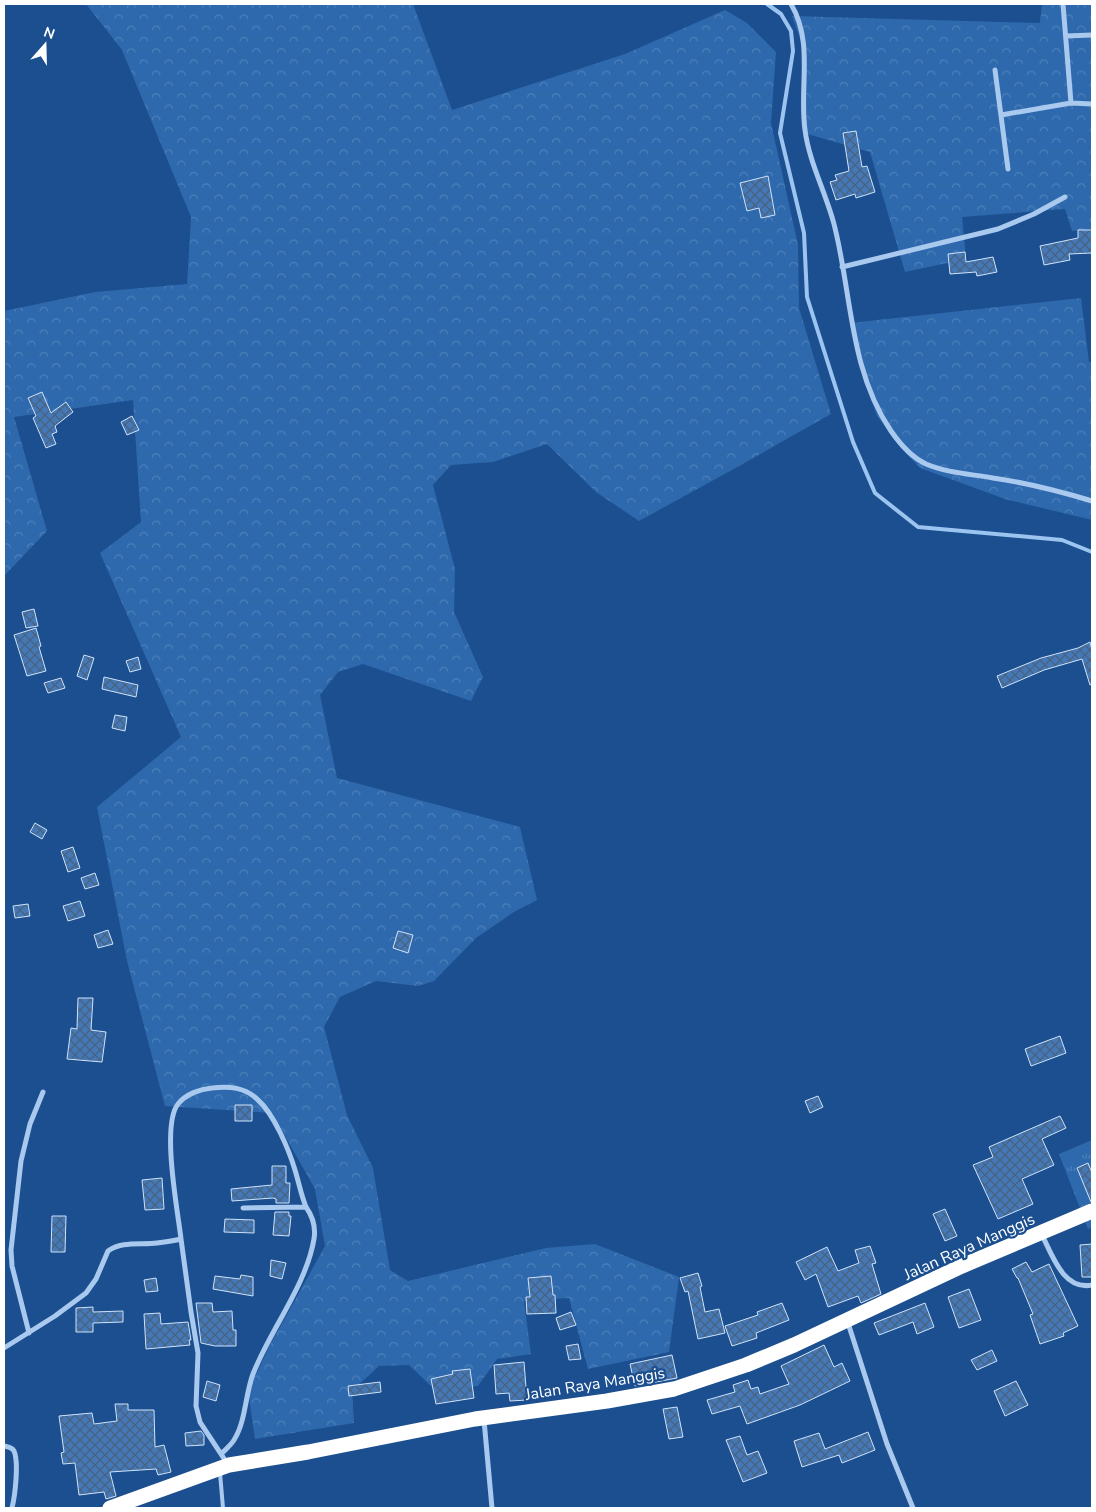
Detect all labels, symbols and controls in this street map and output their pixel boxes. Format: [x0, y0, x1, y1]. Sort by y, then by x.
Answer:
north arrow [20, 20, 70, 70]
text: N [41, 23, 57, 44]
street label: Jalan Raya Manggis [900, 1208, 1038, 1286]
street label: Jalan Raya Manggis [523, 1362, 667, 1406]

